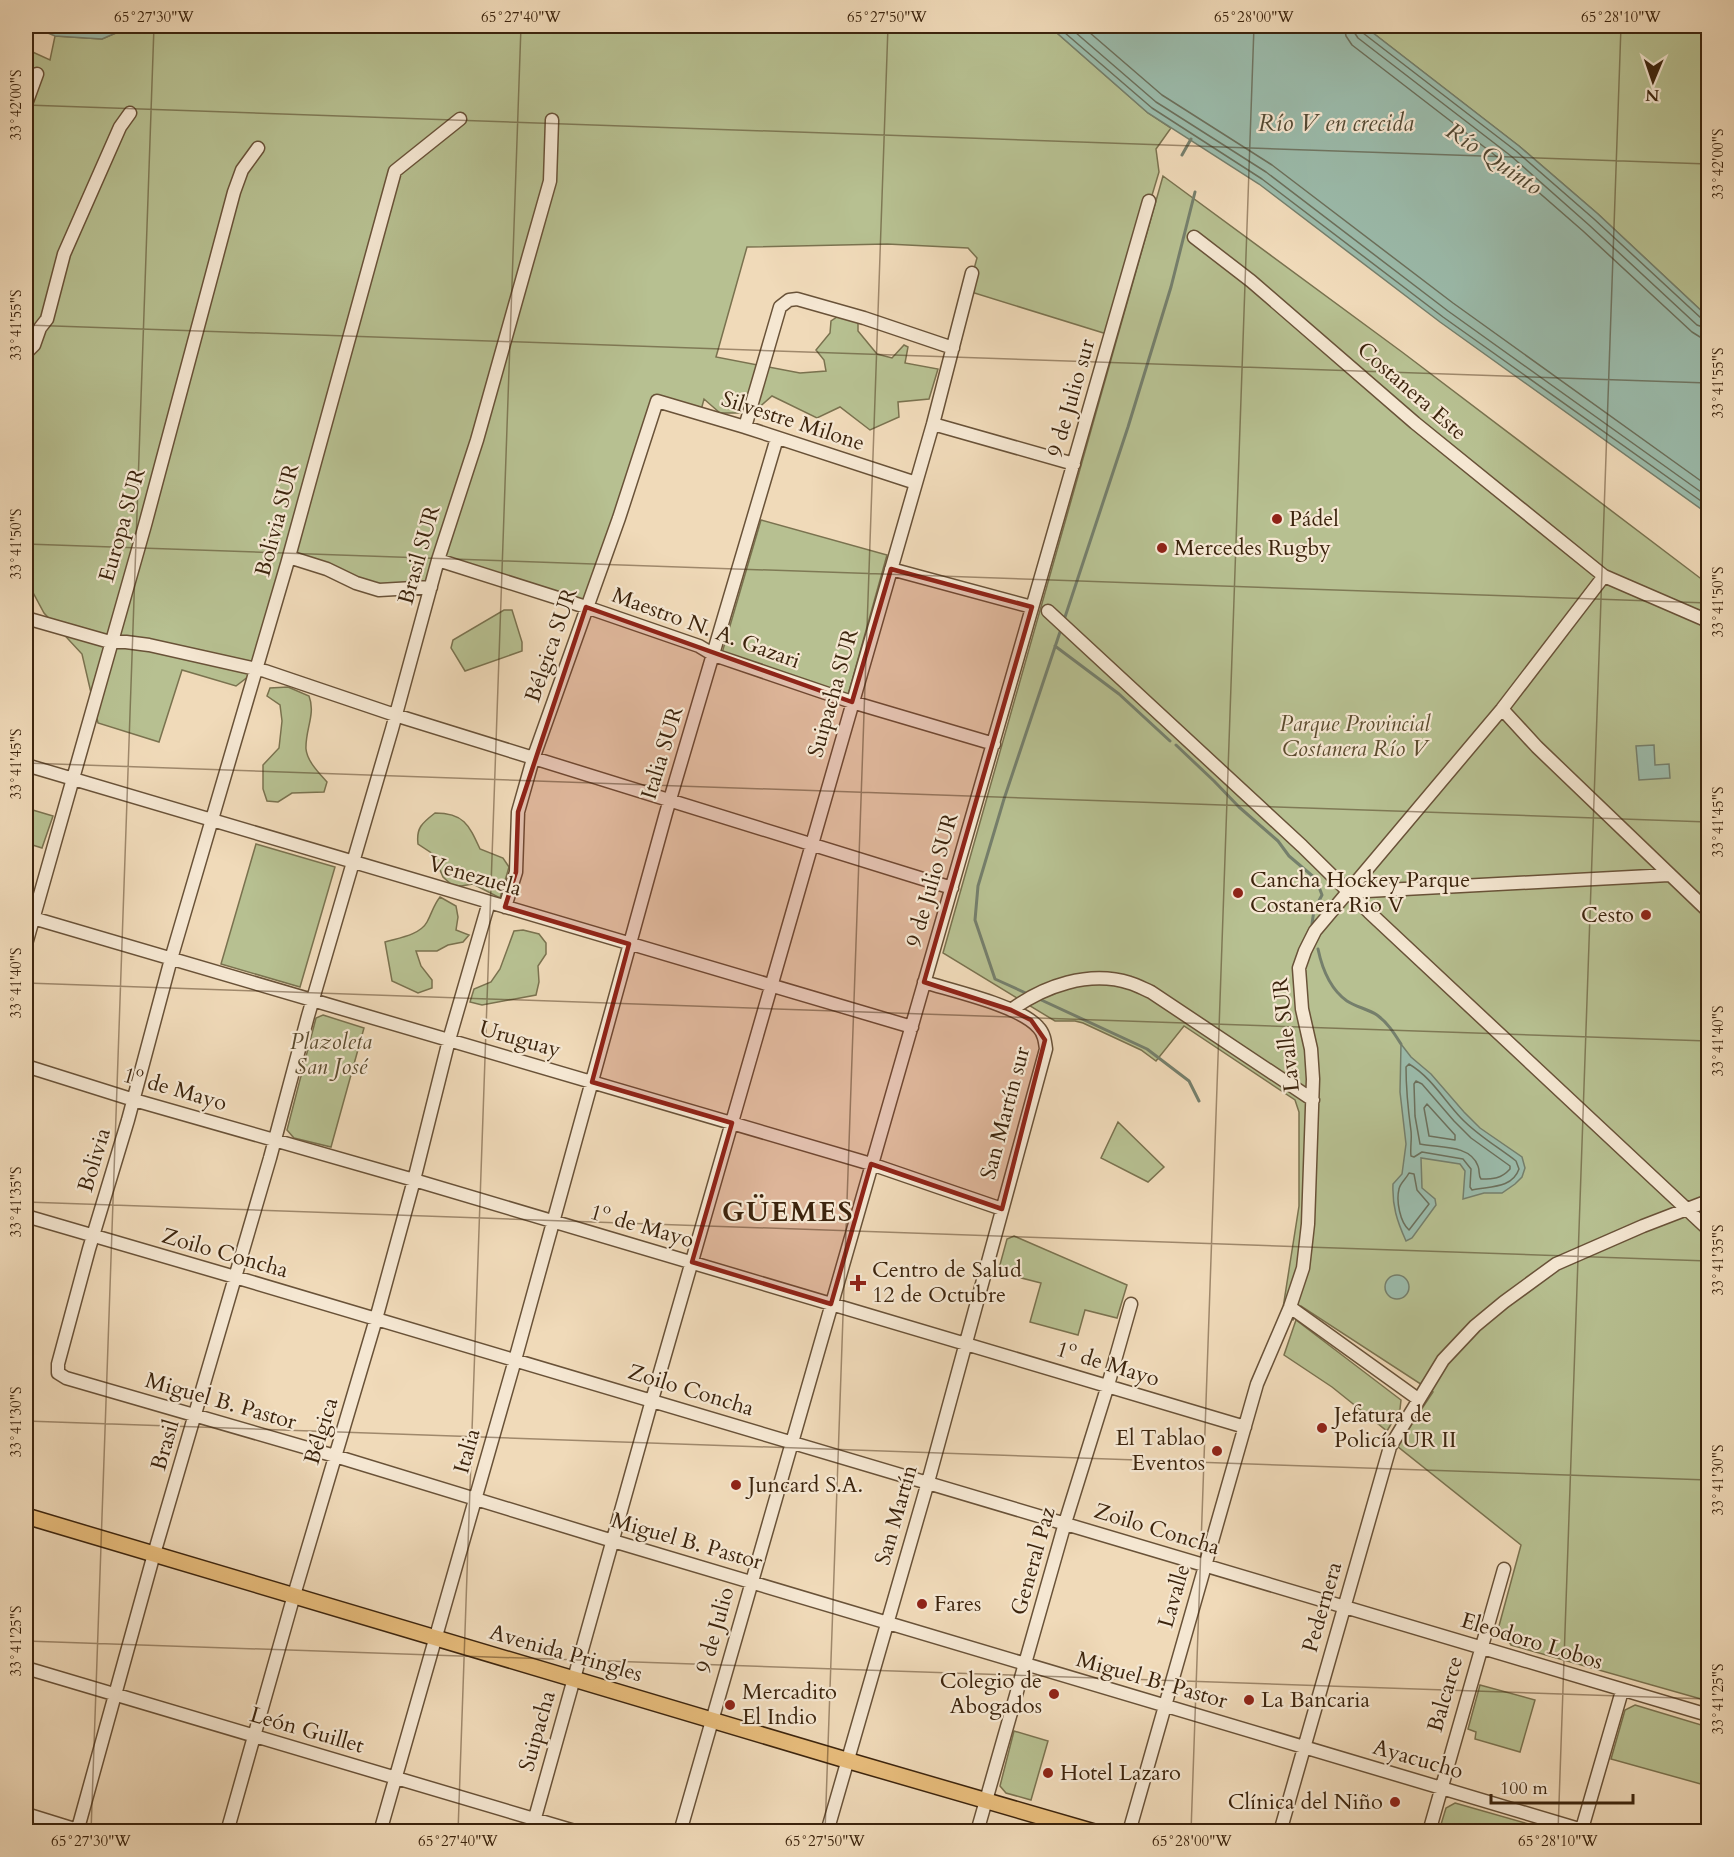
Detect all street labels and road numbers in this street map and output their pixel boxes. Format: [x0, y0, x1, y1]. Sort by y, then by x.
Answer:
street label: 9 de Julio sur [1040, 335, 1102, 460]
street label: Costanera Este [1351, 335, 1473, 447]
street label: Silvestre Milone [717, 384, 869, 458]
street label: Bolivia SUR [248, 460, 307, 580]
street label: Europa SUR [91, 464, 153, 585]
street label: Brasil SUR [391, 501, 448, 608]
street label: Maestro N. A. Gazari [608, 580, 804, 676]
street label: Bélgica SUR [517, 583, 585, 706]
street label: Suipacha SUR [800, 625, 866, 761]
street label: Italia SUR [634, 702, 691, 803]
street label: 9 de Julio SUR [899, 809, 966, 951]
street label: Venezuela [425, 848, 526, 904]
street label: Lavalle SUR [1265, 976, 1307, 1094]
street label: Uruguay [476, 1013, 565, 1065]
street label: San Martín sur [973, 1042, 1037, 1183]
street label: 1º de Mayo [120, 1060, 231, 1118]
street label: Bolivia [70, 1124, 118, 1196]
street label: 1º de Mayo [587, 1197, 698, 1255]
street label: Zoilo Concha [158, 1221, 292, 1285]
street label: 1º de Mayo [1053, 1334, 1164, 1394]
street label: Zoilo Concha [624, 1357, 758, 1423]
street label: Miguel B. Pastor [142, 1365, 301, 1437]
street label: Bélgica [297, 1393, 346, 1468]
street label: Brasil [143, 1416, 187, 1474]
street label: Italia [446, 1425, 488, 1477]
street label: San Martín [867, 1461, 925, 1569]
street label: Zoilo Concha [1090, 1496, 1224, 1562]
street label: General Paz [1003, 1503, 1063, 1619]
street label: Miguel B. Pastor [608, 1505, 767, 1577]
street label: Pedernera [1295, 1558, 1349, 1656]
street label: Lavalle [1151, 1561, 1197, 1631]
street label: 9 de Julio [688, 1583, 742, 1676]
street label: Eleodoro Lobos [1457, 1605, 1607, 1677]
street label: Avenida Pringles [486, 1617, 646, 1689]
street label: Miguel B. Pastor [1073, 1644, 1232, 1716]
street label: Balcarce [1420, 1653, 1470, 1735]
street label: Suipacha [511, 1687, 563, 1775]
street label: León Guillet [246, 1699, 368, 1761]
street label: Ayacucho [1369, 1732, 1467, 1786]

